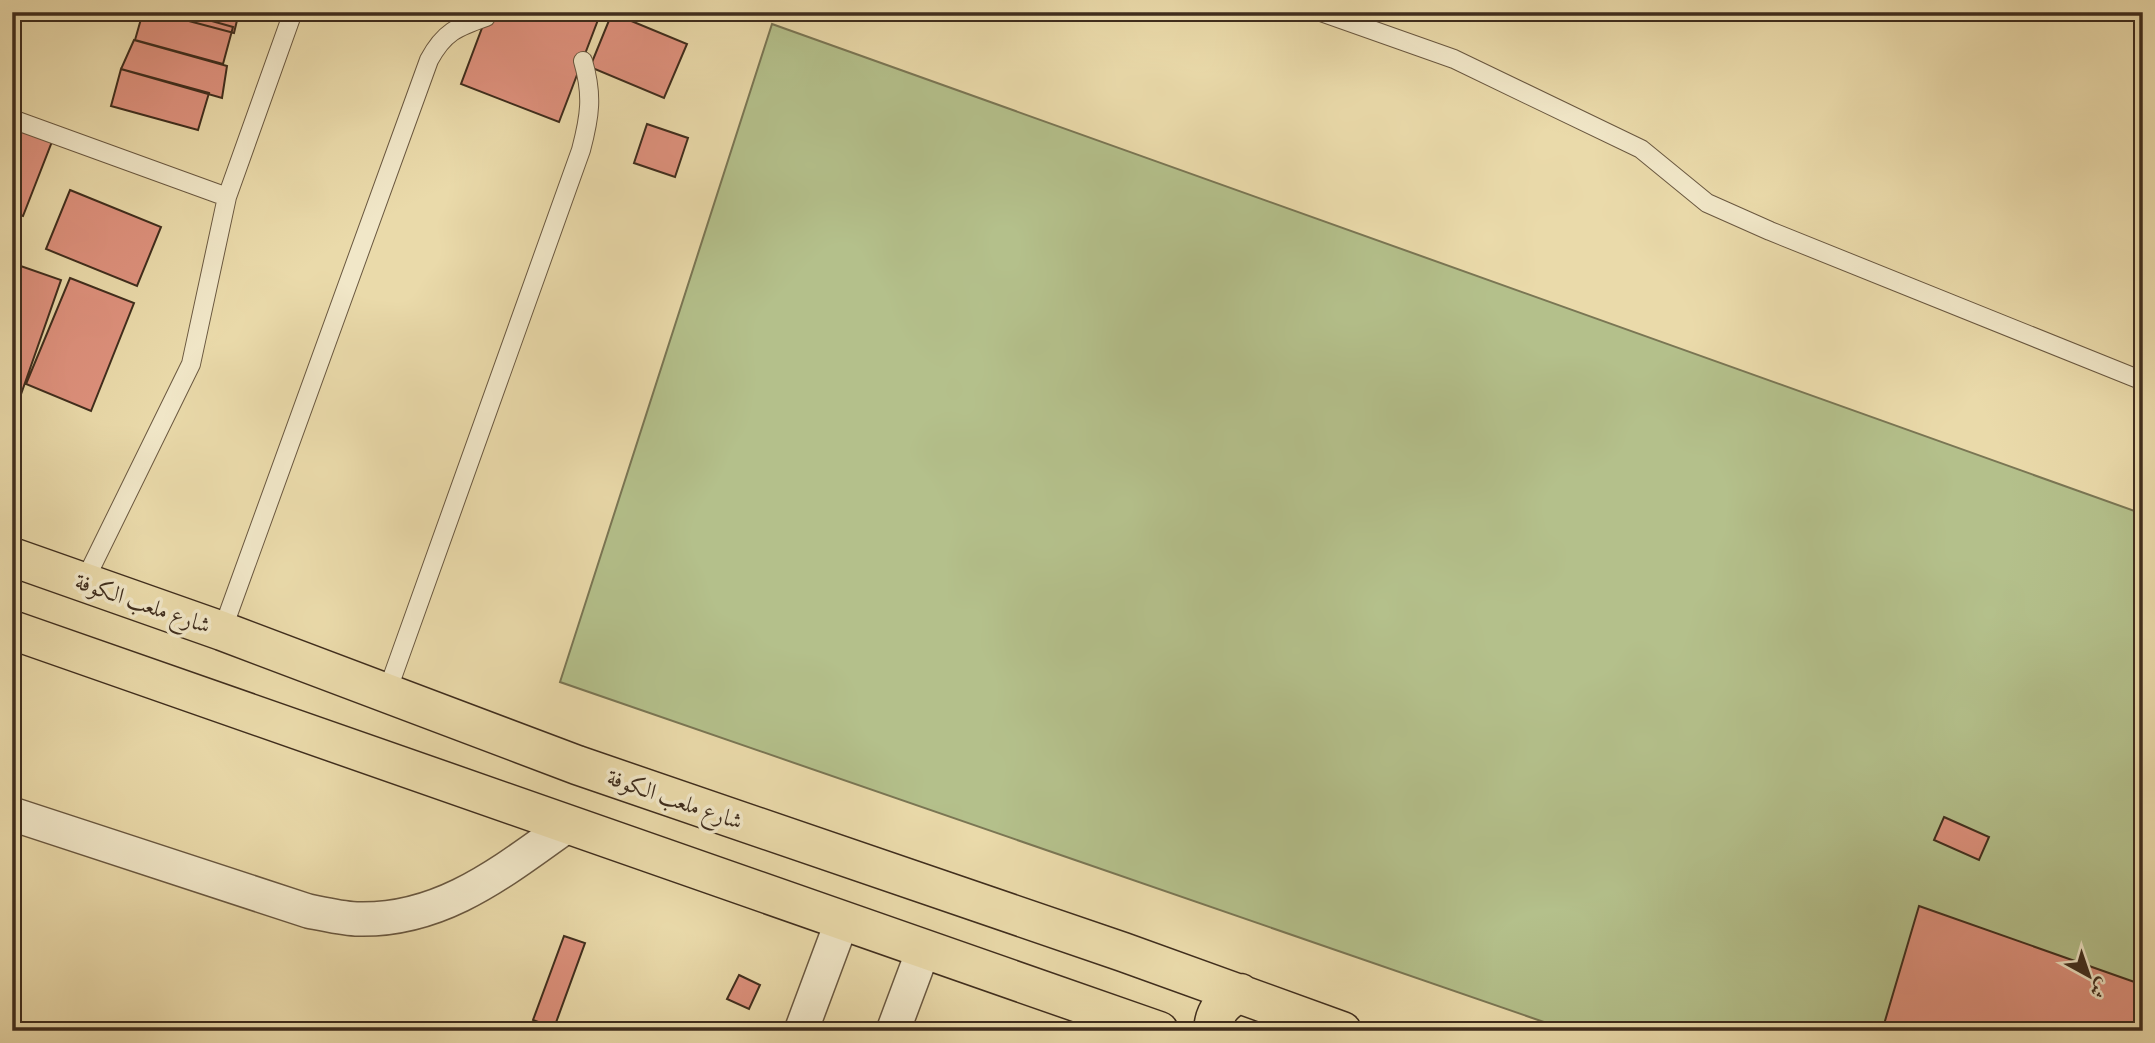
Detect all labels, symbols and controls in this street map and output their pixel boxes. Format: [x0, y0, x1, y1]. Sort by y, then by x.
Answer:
street label: شارع ملعب الكوفة [70, 566, 215, 645]
street label: شارع ملعب الكوفة [602, 762, 747, 841]
north arrow [2054, 942, 2124, 1012]
text: ش [2084, 973, 2115, 1004]

